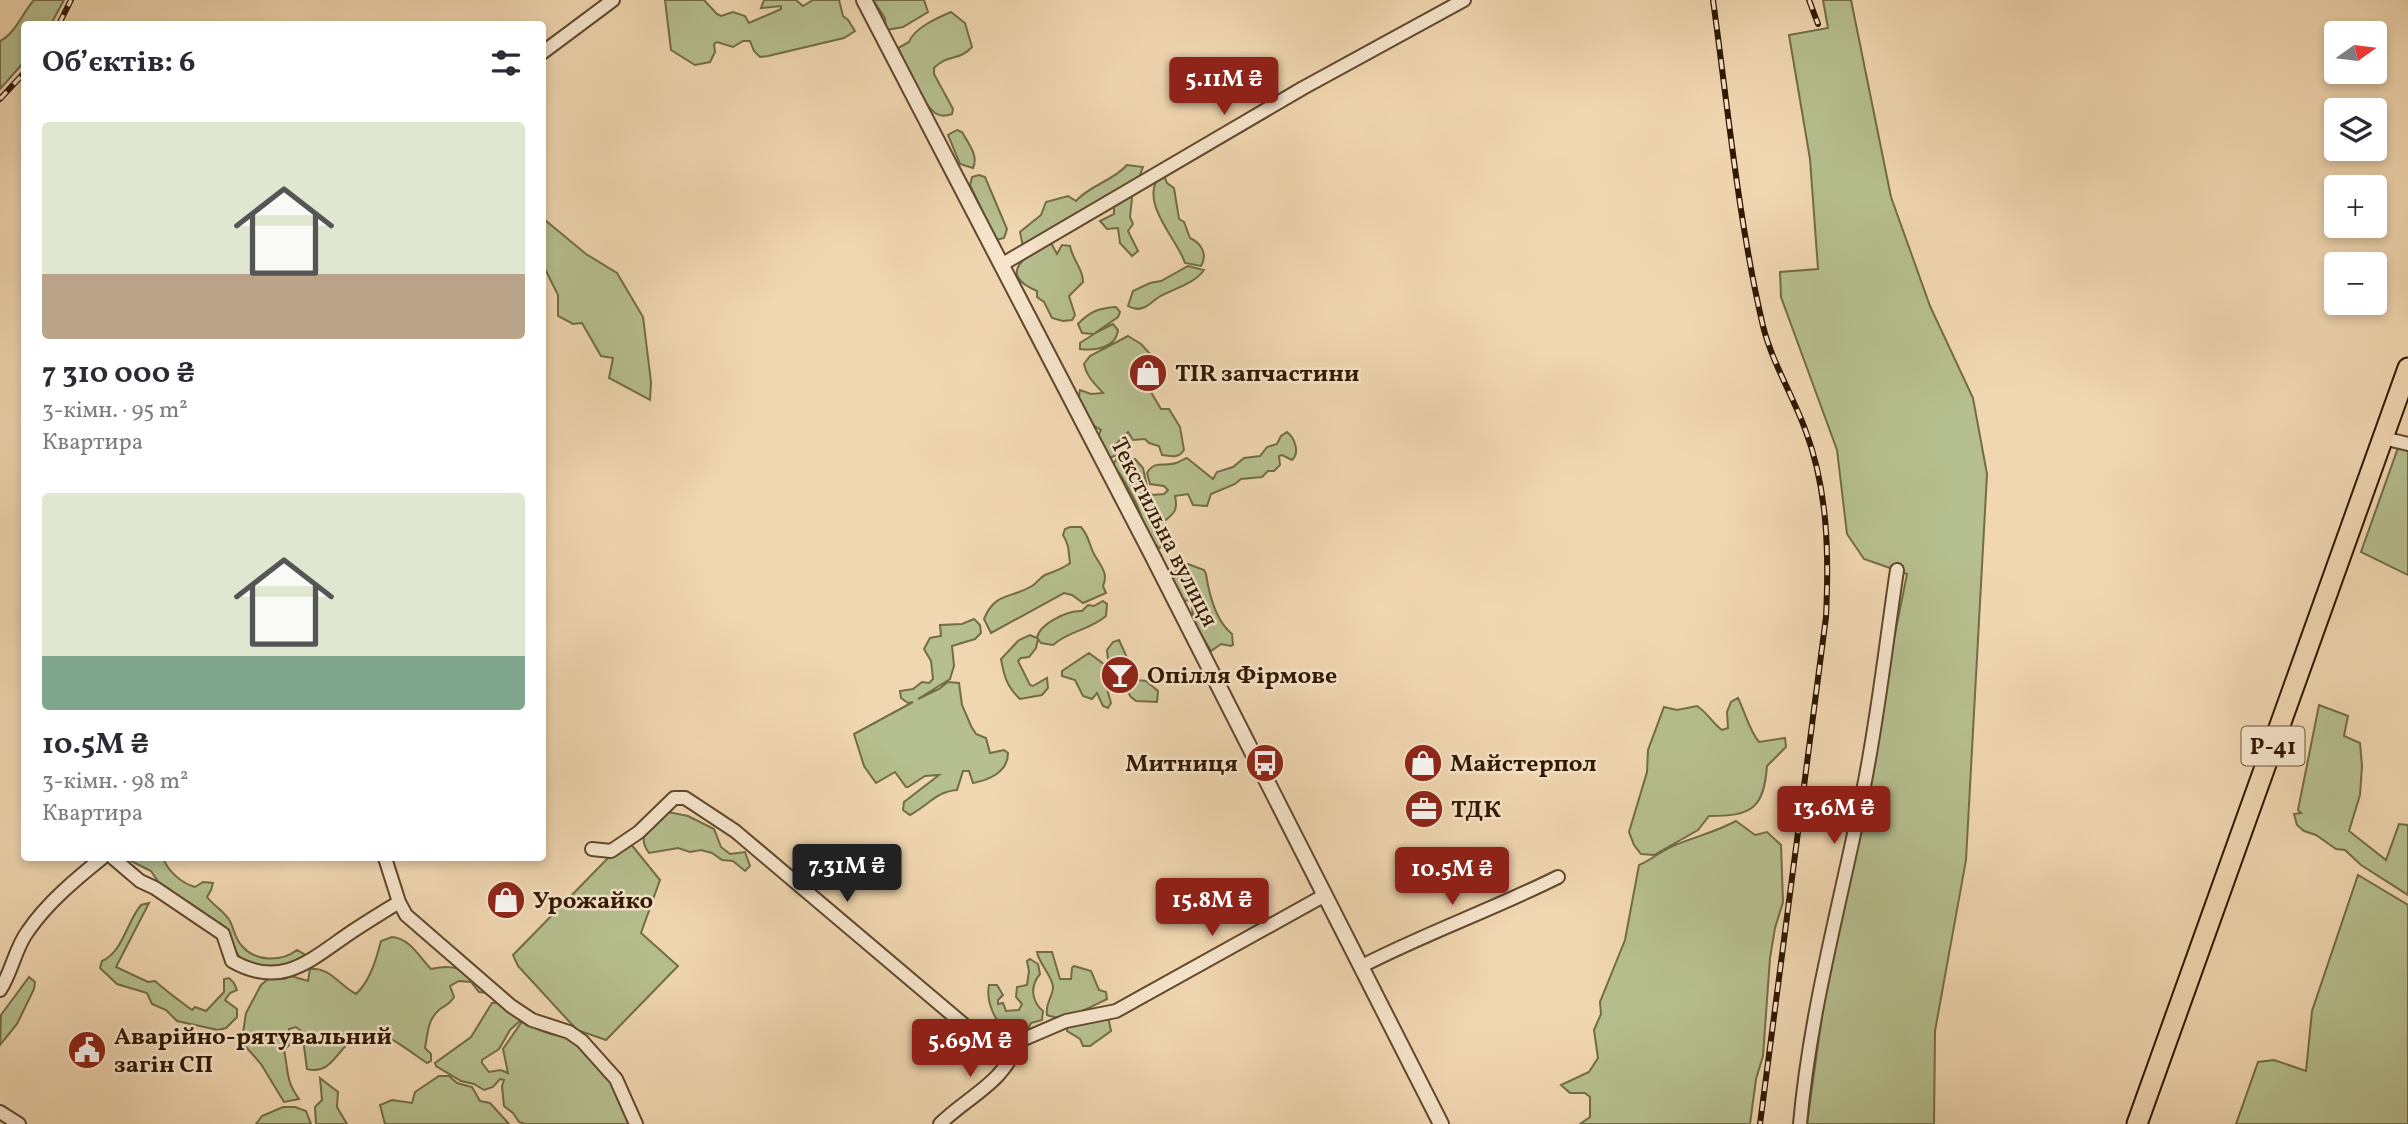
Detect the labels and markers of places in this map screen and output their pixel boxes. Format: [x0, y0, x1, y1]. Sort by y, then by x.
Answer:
pin: 5.11M ₴ [1159, 58, 1289, 117]
shop icon: TIR запчастини [1127, 352, 1169, 394]
place label: TIR запчастини [1175, 358, 1359, 392]
bar icon: Опілля Фірмове [1099, 654, 1141, 696]
place label: Опілля Фірмове [1147, 660, 1337, 694]
bus stop icon: Митниця [1244, 742, 1286, 784]
shop icon: Майстерпол [1402, 742, 1444, 784]
place label: Митниця [1125, 748, 1238, 782]
place label: Майстерпол [1450, 748, 1597, 782]
pin: 13.6M ₴ [1769, 786, 1899, 846]
office icon: ТДК [1403, 788, 1445, 830]
place label: ТДК [1451, 794, 1502, 828]
pin: 7.31M ₴ [782, 844, 912, 904]
pin: 10.5M ₴ [1387, 848, 1517, 907]
pin: 15.8M ₴ [1147, 878, 1277, 938]
shop icon: Урожайко [485, 879, 527, 921]
place label: Урожайко [533, 885, 653, 919]
pin: 5.69M ₴ [905, 1020, 1035, 1079]
place label: Аварійно-рятувальний загін СП [114, 1021, 392, 1083]
public building icon: Аварійно-рятувальний загін СП [66, 1029, 108, 1071]

